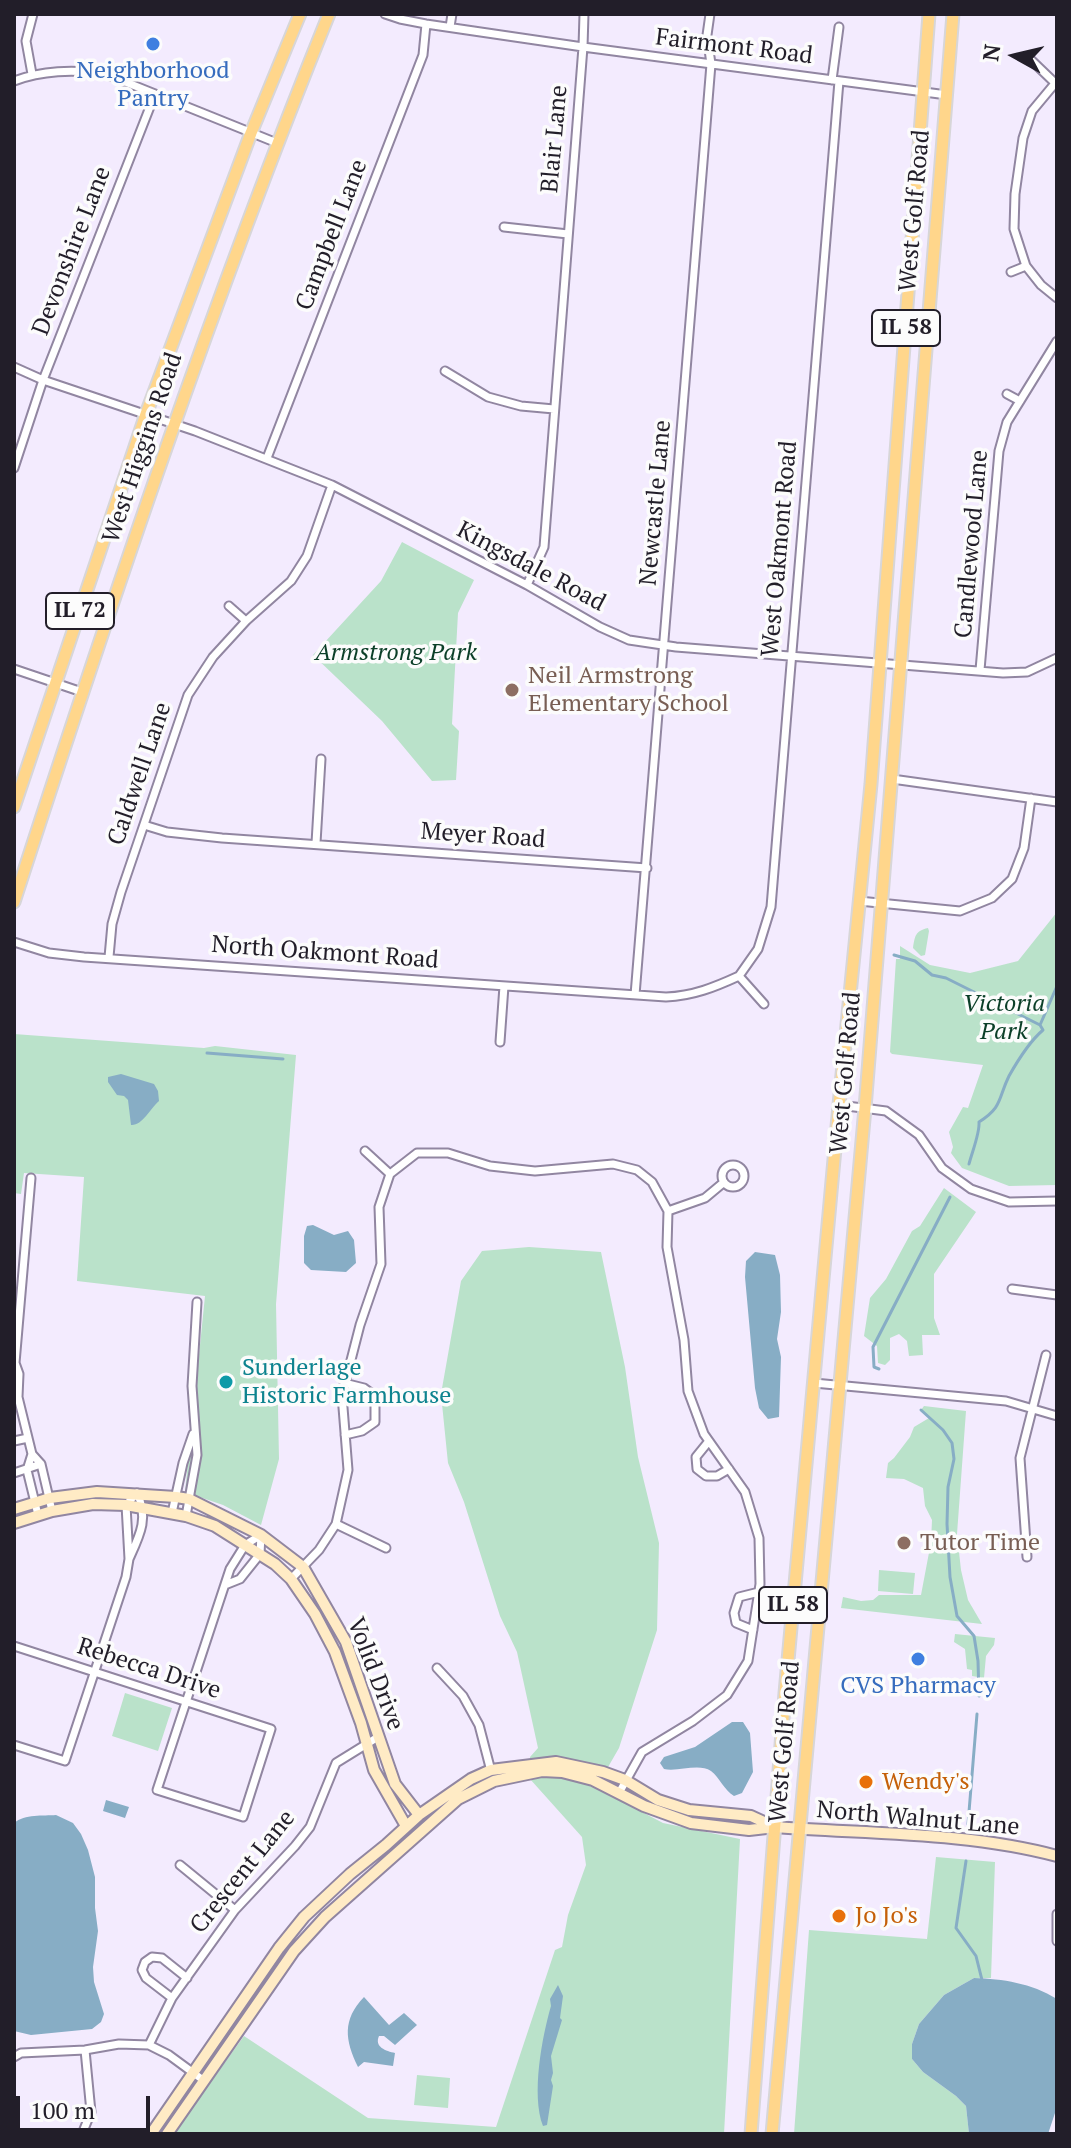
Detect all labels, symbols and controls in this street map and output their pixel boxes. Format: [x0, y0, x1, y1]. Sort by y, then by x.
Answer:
north arrow [975, 16, 1055, 96]
street label: Fairmont Road [654, 23, 814, 71]
marker: Neighborhood Pantry [144, 35, 162, 53]
text: N [975, 42, 1006, 63]
place label: Neighborhood Pantry [76, 57, 230, 113]
street label: Blair Lane [536, 84, 574, 194]
street label: West Golf Road [894, 129, 936, 293]
street label: Campbell Lane [290, 156, 374, 314]
street label: Devonshire Lane [27, 163, 117, 339]
road number: IL 58 [872, 310, 940, 346]
street label: West Higgins Road [97, 349, 189, 547]
street label: Newcastle Lane [634, 419, 678, 587]
street label: West Oakmont Road [756, 440, 804, 658]
street label: Candlewood Lane [949, 449, 995, 639]
street label: Kingsdale Road [452, 516, 610, 618]
road number: IL 72 [46, 593, 114, 629]
park label: Armstrong Park [315, 639, 477, 667]
place label: Neil Armstrong Elementary School [528, 662, 729, 718]
marker: Neil Armstrong Elementary School [503, 681, 521, 699]
street label: Caldwell Lane [102, 699, 178, 849]
street label: Meyer Road [420, 817, 546, 855]
street label: North Oakmont Road [210, 931, 440, 975]
park label: Victoria Park [963, 990, 1045, 1046]
street label: West Golf Road [825, 991, 867, 1155]
place label: Sunderlage Historic Farmhouse [242, 1354, 451, 1410]
marker: Sunderlage Historic Farmhouse [217, 1373, 235, 1391]
place label: Tutor Time [920, 1529, 1040, 1557]
marker: Tutor Time [895, 1534, 913, 1552]
road number: IL 58 [759, 1587, 827, 1623]
street label: Volid Drive [340, 1614, 410, 1734]
street label: Rebecca Drive [74, 1632, 224, 1706]
marker: CVS Pharmacy [909, 1650, 927, 1668]
street label: West Golf Road [764, 1660, 806, 1824]
place label: CVS Pharmacy [840, 1672, 996, 1700]
place label: Wendy's [882, 1768, 970, 1796]
marker: Wendy's [857, 1773, 875, 1791]
street label: North Walnut Lane [815, 1796, 1021, 1842]
street label: Crescent Lane [184, 1804, 302, 1940]
place label: Jo Jo's [855, 1902, 918, 1930]
marker: Jo Jo's [830, 1907, 848, 1925]
scale bar [20, 2080, 154, 2130]
text: 100 m [30, 2094, 95, 2126]

